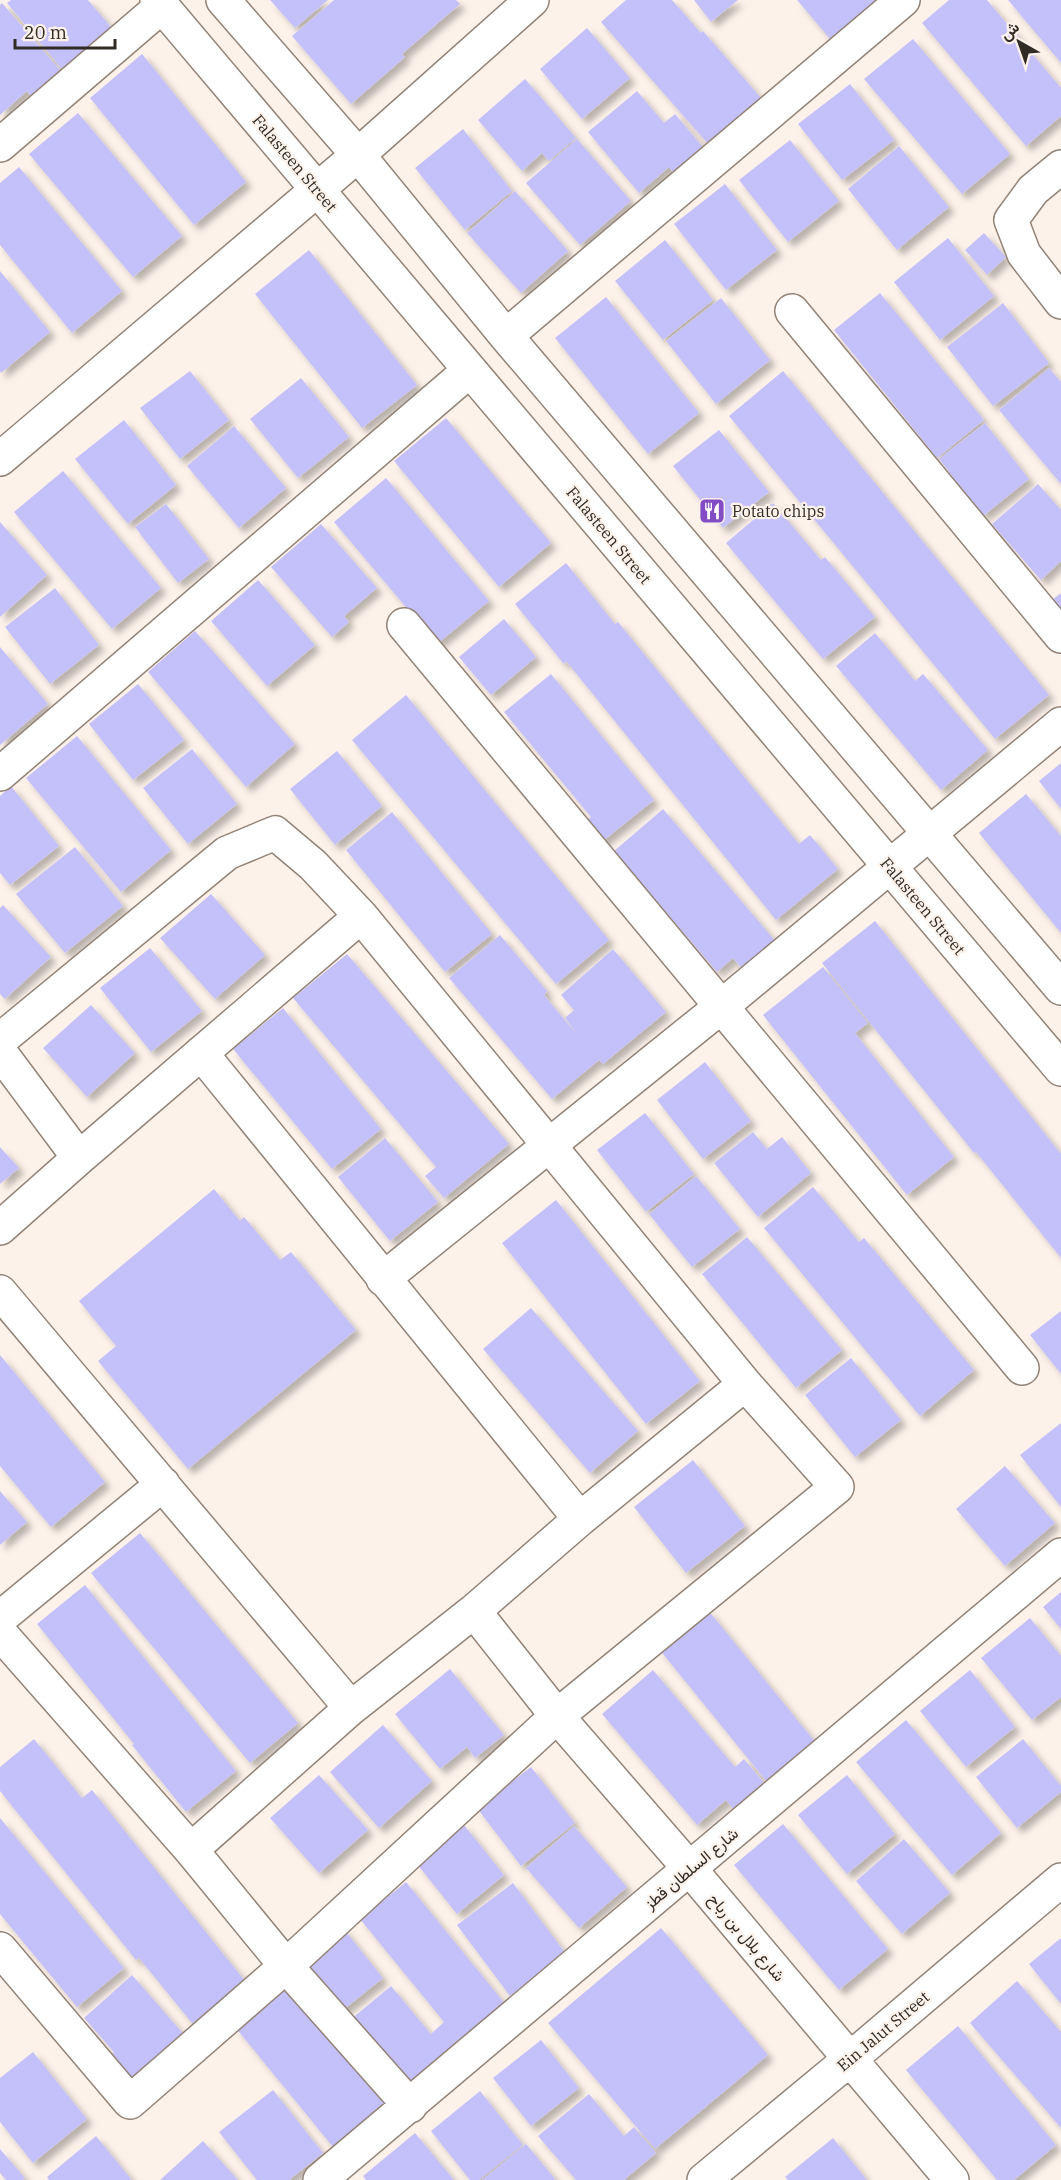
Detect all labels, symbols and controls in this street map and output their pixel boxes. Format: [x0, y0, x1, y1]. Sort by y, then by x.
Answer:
scale bar [15, 12, 116, 50]
north arrow [989, 12, 1049, 72]
text: ش [996, 17, 1023, 44]
text: 20 m [24, 21, 67, 44]
street label: Falasteen Street [248, 110, 342, 216]
street label: Falasteen Street [562, 482, 656, 588]
restaurant icon: Potato chips [697, 496, 727, 526]
place label: Potato chips [732, 501, 824, 521]
street label: Falasteen Street [876, 853, 970, 959]
street label: شارع السلطان قطز [639, 1823, 743, 1915]
street label: شارع بلال بن رباح [703, 1889, 790, 1986]
street label: Ein Jalut Street [833, 1986, 933, 2075]

